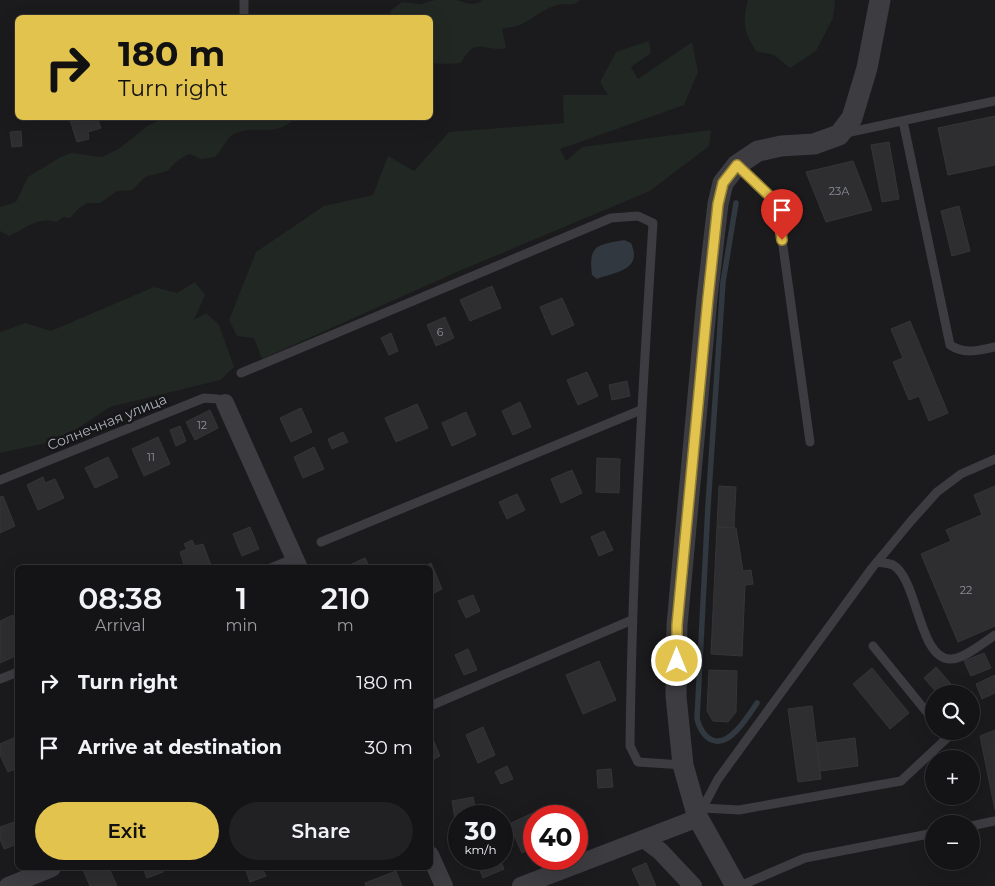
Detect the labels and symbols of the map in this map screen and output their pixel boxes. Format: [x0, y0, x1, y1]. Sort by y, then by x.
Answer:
house number: 23А [829, 184, 850, 198]
pin [761, 189, 803, 240]
house number: 6 [437, 325, 444, 339]
street label: Солнечная улица [45, 390, 169, 454]
house number: 12 [197, 418, 207, 432]
house number: 11 [147, 450, 155, 464]
house number: 22 [960, 583, 972, 597]
position arrow [650, 634, 702, 686]
speed limit sign: 40 [523, 805, 588, 870]

